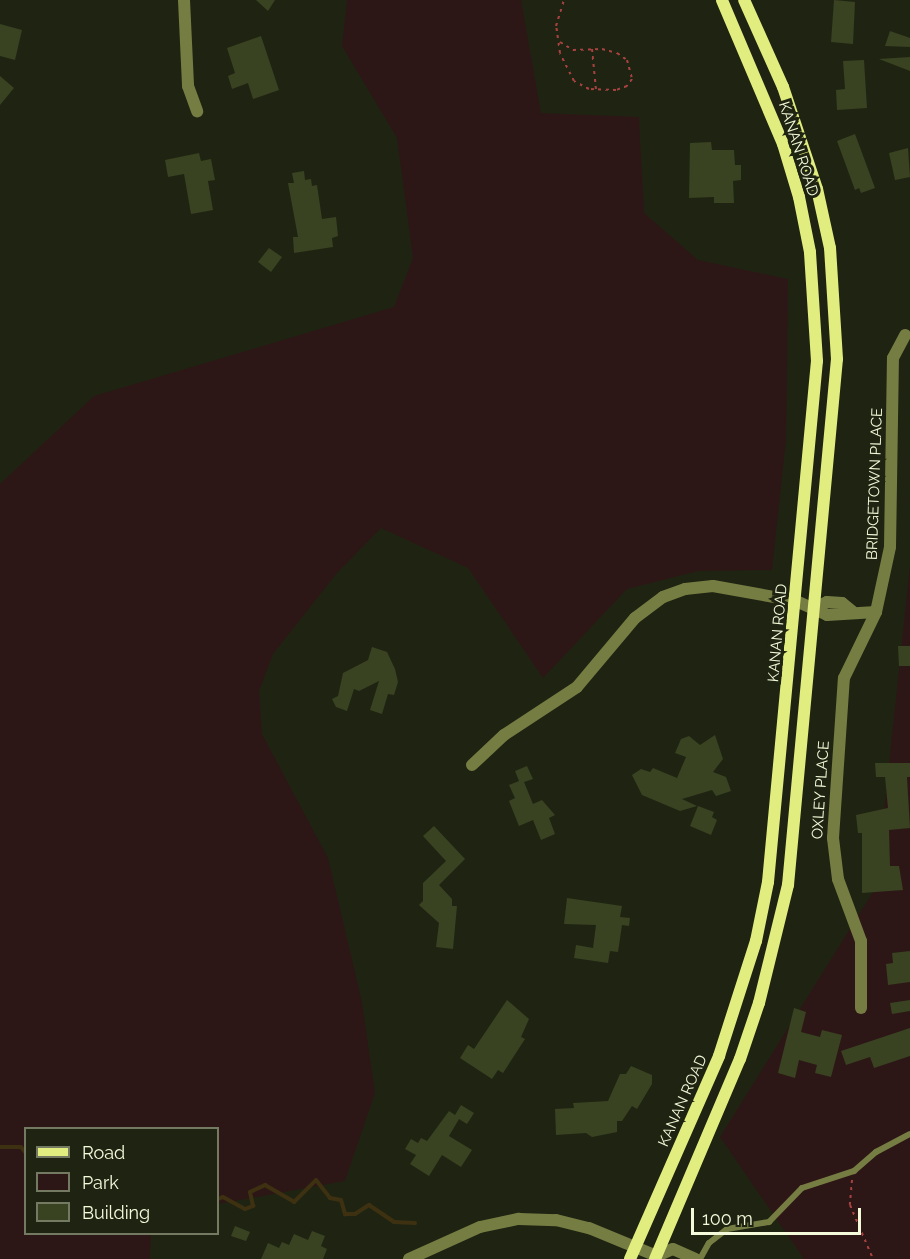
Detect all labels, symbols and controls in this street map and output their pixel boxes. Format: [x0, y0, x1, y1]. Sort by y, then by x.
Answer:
street label: KANAN ROAD [774, 99, 822, 199]
street label: BRIDGETOWN PLACE [863, 408, 887, 560]
street label: KANAN ROAD [765, 583, 791, 683]
street label: OXLEY PLACE [809, 740, 833, 840]
street label: KANAN ROAD [655, 1052, 711, 1150]
legend [24, 1127, 219, 1235]
text: Road [82, 1142, 125, 1163]
text: Park [82, 1172, 119, 1193]
scale bar [694, 1196, 864, 1234]
text: Building [82, 1202, 150, 1223]
text: 100 m [702, 1208, 753, 1229]

